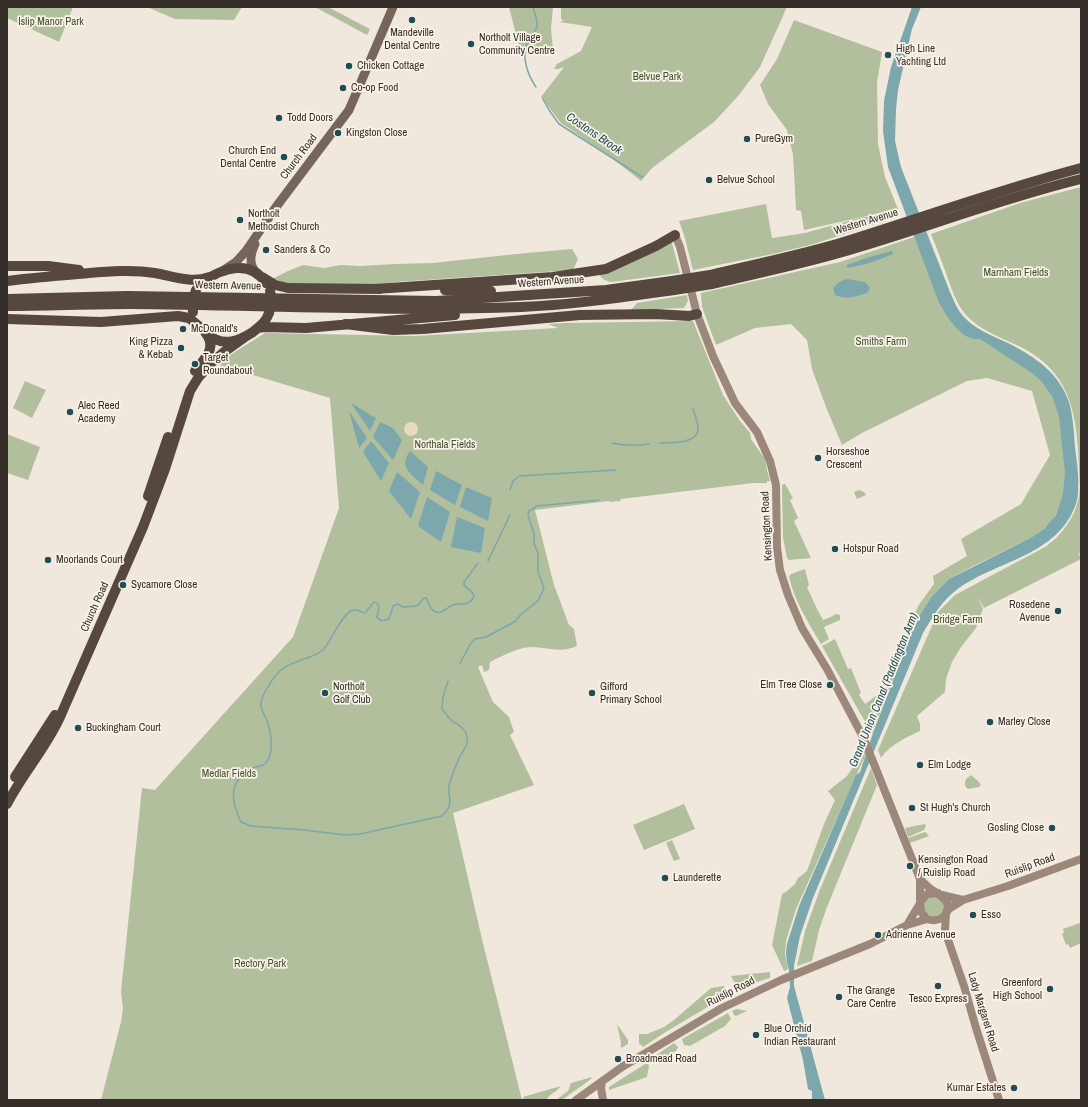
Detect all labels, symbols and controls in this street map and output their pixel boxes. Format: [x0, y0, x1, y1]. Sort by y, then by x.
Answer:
park label: Islip Manor Park [18, 15, 84, 29]
marker: Mandeville Dental Centre [407, 15, 417, 25]
place label: Mandeville Dental Centre [384, 26, 440, 52]
place label: Northolt Village Community Centre [479, 31, 555, 57]
marker: Northolt Village Community Centre [466, 39, 476, 49]
place label: High Line Yachting Ltd [896, 42, 946, 68]
marker: High Line Yachting Ltd [883, 50, 893, 60]
place label: Chicken Cottage [357, 59, 424, 73]
marker: Chicken Cottage [344, 61, 354, 71]
park label: Belvue Park [633, 70, 681, 84]
place label: Co-op Food [351, 81, 398, 95]
marker: Co-op Food [338, 83, 348, 93]
water label: Costons Brook [563, 110, 625, 158]
place label: Todd Doors [287, 111, 333, 125]
marker: Todd Doors [274, 113, 284, 123]
place label: Kingston Close [346, 126, 407, 140]
marker: Kingston Close [333, 128, 343, 138]
street label: Church Road [278, 132, 320, 182]
place label: PureGym [755, 132, 793, 146]
marker: PureGym [742, 134, 752, 144]
place label: Church End Dental Centre [220, 144, 276, 170]
marker: Church End Dental Centre [279, 152, 289, 162]
place label: Belvue School [717, 173, 775, 187]
marker: Belvue School [704, 175, 714, 185]
street label: Western Avenue [832, 206, 900, 238]
place label: Northolt Methodist Church [248, 207, 319, 233]
marker: Northolt Methodist Church [235, 215, 245, 225]
place label: Sanders & Co [274, 243, 330, 257]
marker: Sanders & Co [261, 245, 271, 255]
park label: Marnham Fields [983, 266, 1049, 280]
street label: Western Avenue [517, 273, 585, 291]
street label: Western Avenue [195, 279, 261, 293]
place label: McDonald's [191, 322, 238, 336]
marker: McDonald's [178, 324, 188, 334]
place label: King Pizza & Kebab [129, 335, 173, 361]
park label: Smiths Farm [855, 335, 907, 349]
marker: King Pizza & Kebab [176, 343, 186, 353]
place label: Target Roundabout [203, 351, 252, 377]
marker: Target Roundabout [190, 359, 200, 369]
place label: Alec Reed Academy [78, 399, 120, 425]
marker: Alec Reed Academy [65, 407, 75, 417]
park label: Northala Fields [414, 438, 476, 452]
place label: Horseshoe Crescent [826, 445, 870, 471]
marker: Horseshoe Crescent [813, 453, 823, 463]
street label: Kensington Road [759, 491, 775, 561]
place label: Hotspur Road [843, 542, 899, 556]
marker: Hotspur Road [830, 544, 840, 554]
place label: Moorlands Court [56, 553, 123, 567]
marker: Moorlands Court [43, 555, 53, 565]
place label: Sycamore Close [131, 578, 197, 592]
street label: Church Road [78, 580, 112, 634]
marker: Sycamore Close [118, 580, 128, 590]
place label: Rosedene Avenue [1009, 598, 1050, 624]
marker: Rosedene Avenue [1053, 606, 1063, 616]
water label: Grand Union Canal (Paddington Arm) [846, 611, 922, 769]
park label: Bridge Farm [933, 613, 983, 627]
place label: Elm Tree Close [760, 678, 822, 692]
place label: Northolt Golf Club [333, 680, 371, 706]
place label: Gifford Primary School [600, 680, 662, 706]
marker: Elm Tree Close [825, 680, 835, 690]
marker: Northolt Golf Club [320, 688, 330, 698]
marker: Gifford Primary School [587, 688, 597, 698]
place label: Marley Close [998, 715, 1051, 729]
marker: Marley Close [985, 717, 995, 727]
place label: Buckingham Court [86, 721, 161, 735]
marker: Buckingham Court [73, 723, 83, 733]
place label: Elm Lodge [928, 758, 971, 772]
marker: Elm Lodge [915, 760, 925, 770]
park label: Medlar Fields [202, 767, 256, 781]
place label: St Hugh's Church [920, 801, 990, 815]
marker: St Hugh's Church [907, 803, 917, 813]
place label: Gosling Close [987, 821, 1044, 835]
marker: Gosling Close [1047, 823, 1057, 833]
street label: Ruislip Road [1003, 851, 1057, 881]
place label: Kensington Road / Ruislip Road [918, 853, 988, 879]
marker: Kensington Road / Ruislip Road [905, 861, 915, 871]
place label: Launderette [673, 871, 721, 885]
marker: Launderette [660, 873, 670, 883]
place label: Esso [981, 908, 1001, 922]
marker: Esso [968, 910, 978, 920]
place label: Adrienne Avenue [886, 928, 956, 942]
marker: Adrienne Avenue [873, 930, 883, 940]
park label: Rectory Park [234, 957, 286, 971]
street label: Lady Margaret Road [965, 971, 1001, 1053]
street label: Ruislip Road [705, 974, 757, 1010]
place label: Greenford High School [993, 976, 1042, 1002]
marker: Tesco Express [933, 981, 943, 991]
place label: The Grange Care Centre [847, 984, 896, 1010]
marker: Greenford High School [1045, 984, 1055, 994]
marker: The Grange Care Centre [834, 992, 844, 1002]
place label: Tesco Express [909, 992, 967, 1006]
place label: Blue Orchid Indian Restaurant [764, 1022, 836, 1048]
marker: Blue Orchid Indian Restaurant [751, 1030, 761, 1040]
place label: Broadmead Road [626, 1052, 697, 1066]
marker: Broadmead Road [613, 1054, 623, 1064]
place label: Kumar Estates [947, 1081, 1006, 1095]
marker: Kumar Estates [1009, 1083, 1019, 1093]

